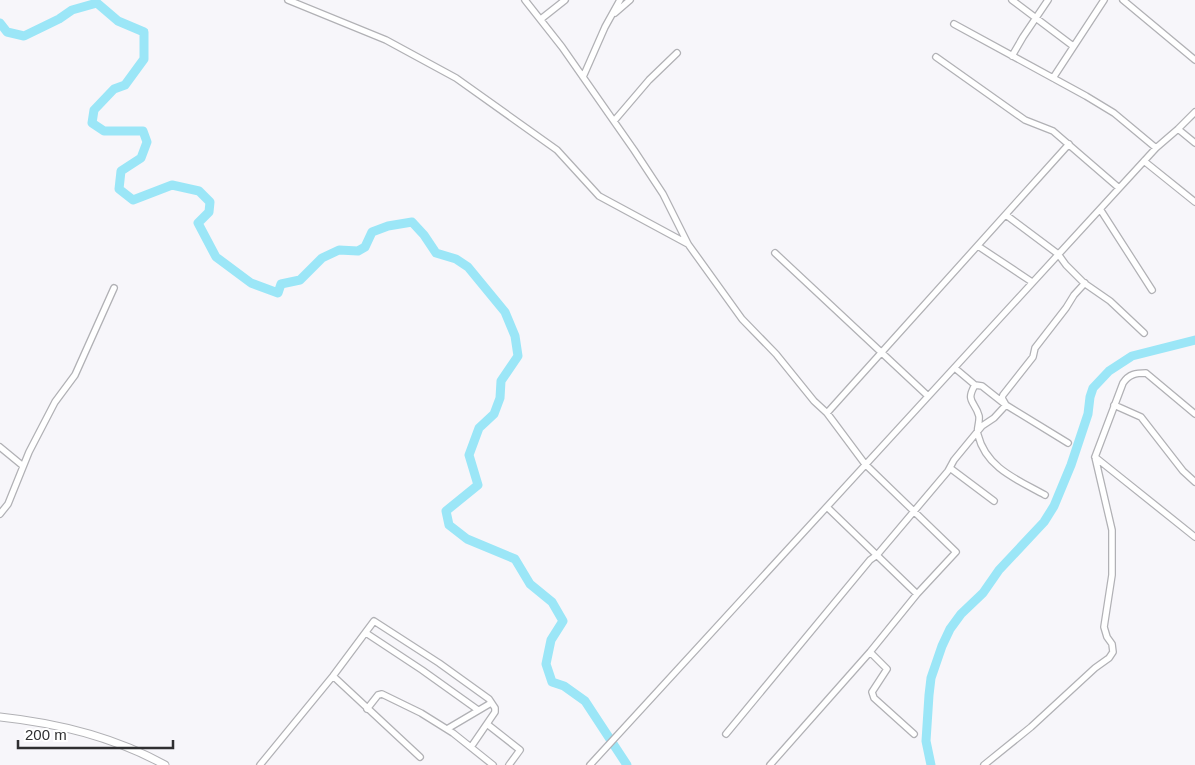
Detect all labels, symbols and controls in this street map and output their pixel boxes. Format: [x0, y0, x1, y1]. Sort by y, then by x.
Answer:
scale bar [18, 718, 172, 750]
text: 200 m [25, 726, 67, 743]

